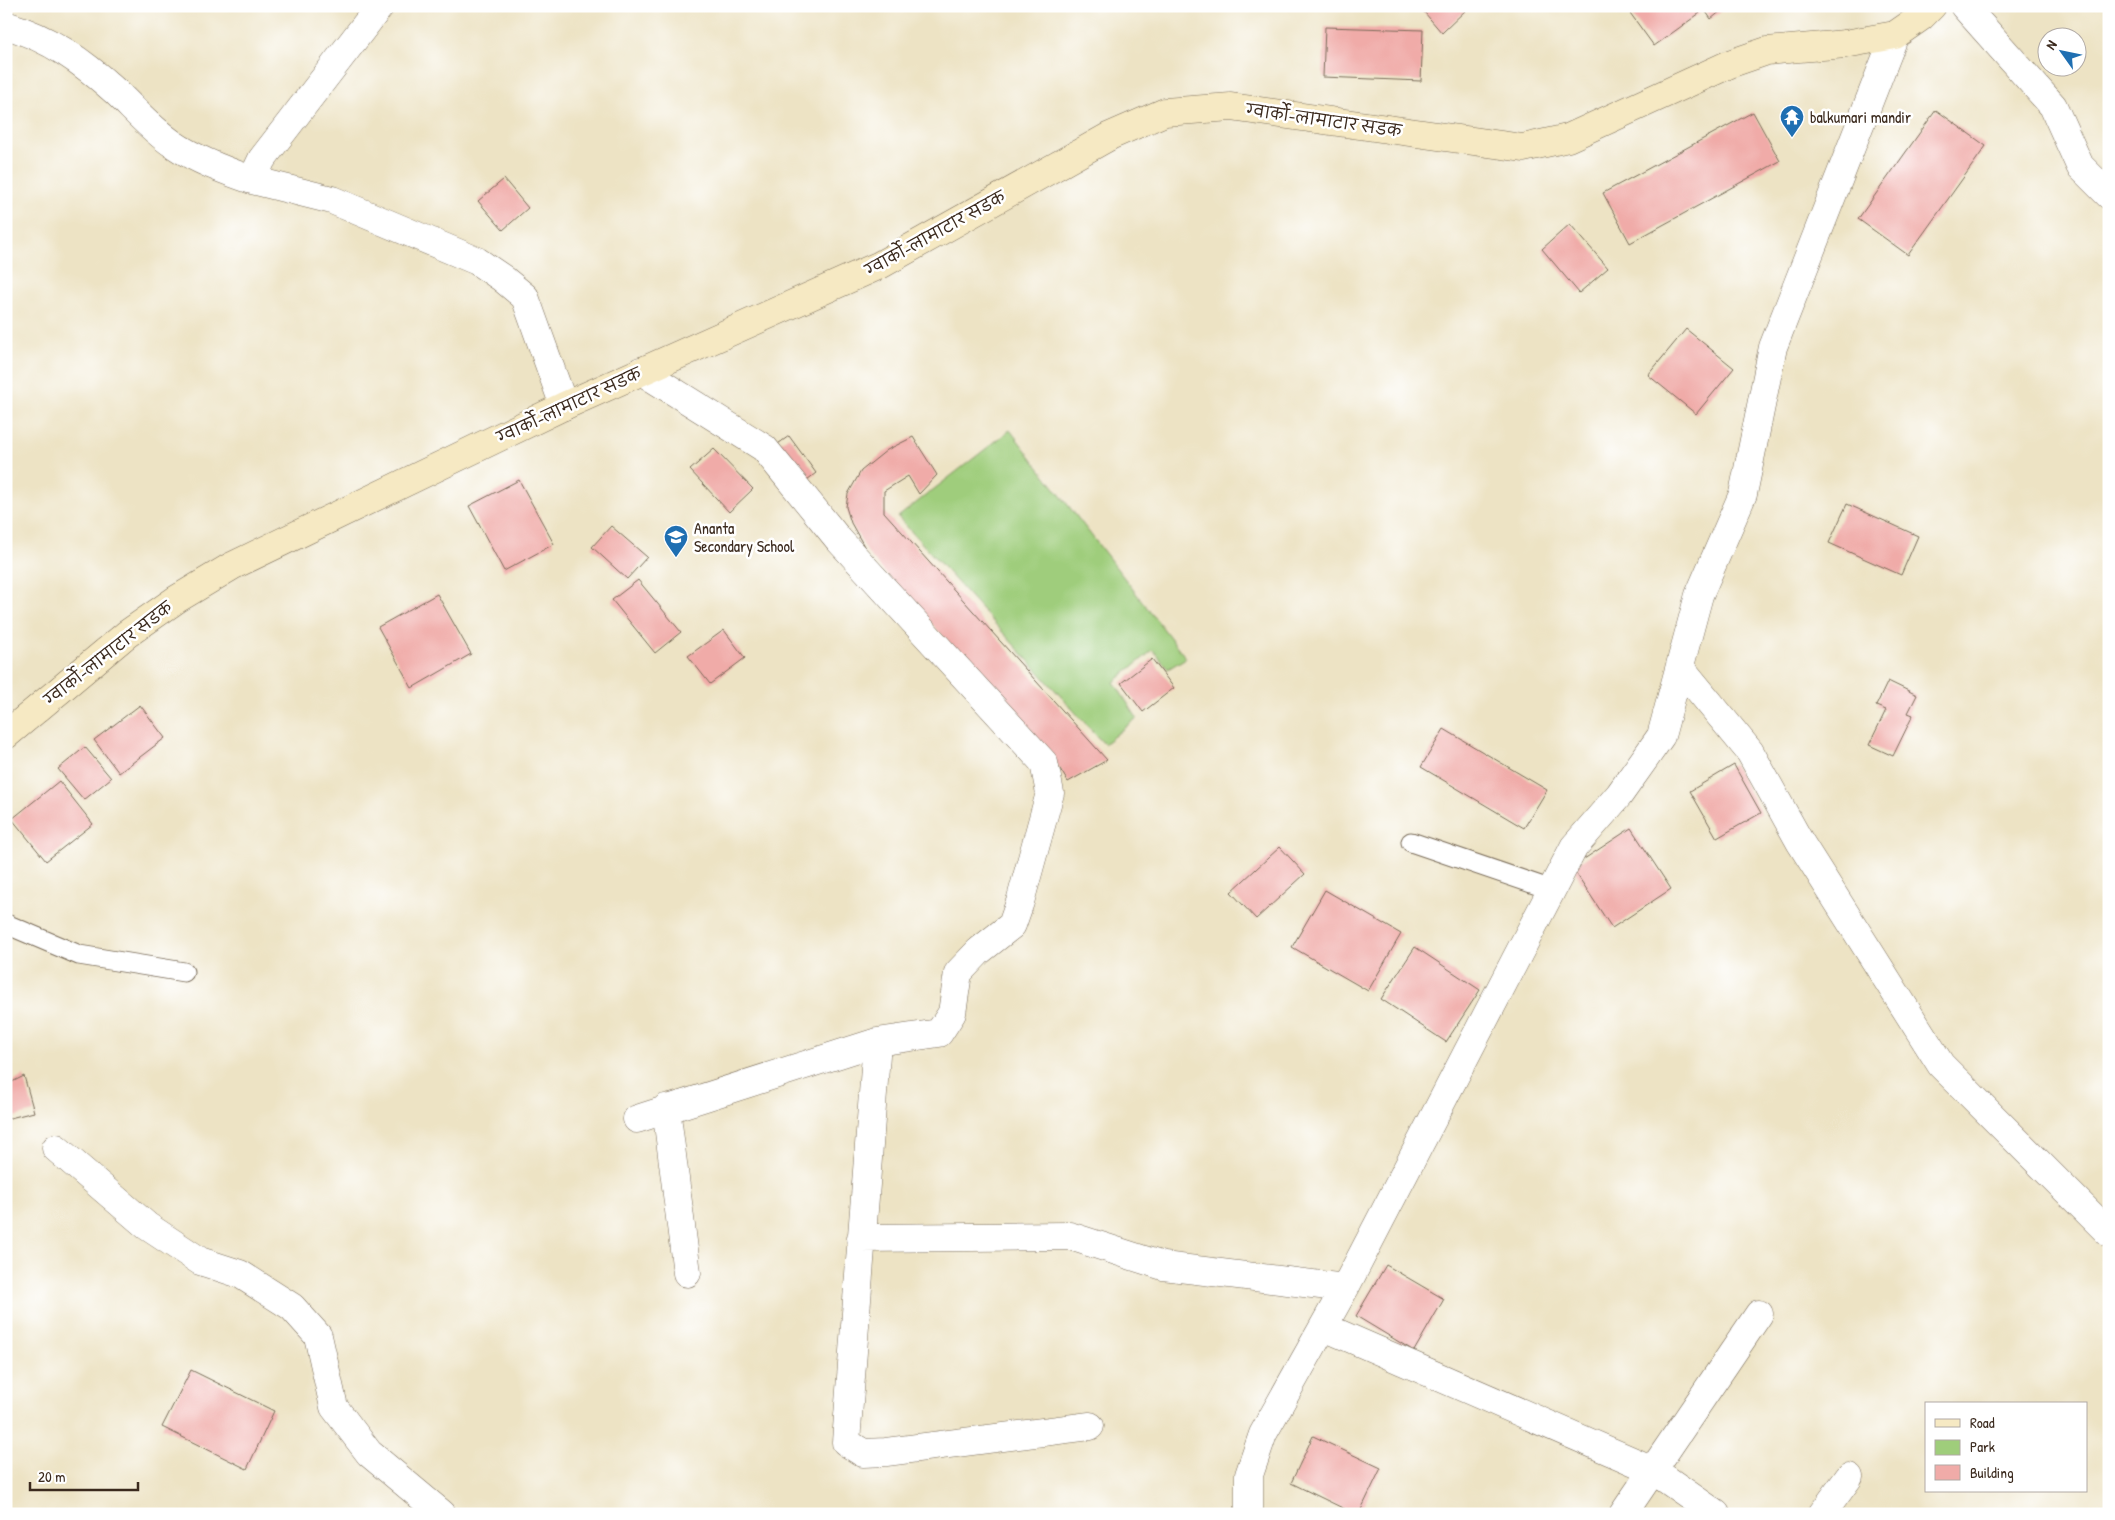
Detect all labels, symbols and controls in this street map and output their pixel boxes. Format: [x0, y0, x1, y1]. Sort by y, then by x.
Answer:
north arrow [2038, 28, 2088, 78]
text: N [2041, 36, 2061, 53]
street label: ग्वार्को-लामाटार सडक [1244, 97, 1405, 142]
temple icon: balkumari mandir [1779, 104, 1805, 138]
place label: balkumari mandir [1810, 106, 1911, 128]
street label: ग्वार्को-लामाटार सडक [860, 184, 1010, 281]
street label: ग्वार्को-लामाटार सडक [492, 360, 646, 448]
place label: Ananta Secondary School [694, 517, 795, 557]
school or university icon: Ananta Secondary School [663, 524, 689, 558]
street label: ग्वार्को-लामाटार सडक [38, 594, 178, 710]
legend [1925, 1402, 2088, 1492]
text: Road [1970, 1412, 1995, 1433]
text: Park [1970, 1436, 1995, 1457]
scale bar [30, 1460, 138, 1492]
text: Building [1970, 1462, 2014, 1483]
text: 20 m [38, 1466, 65, 1487]

